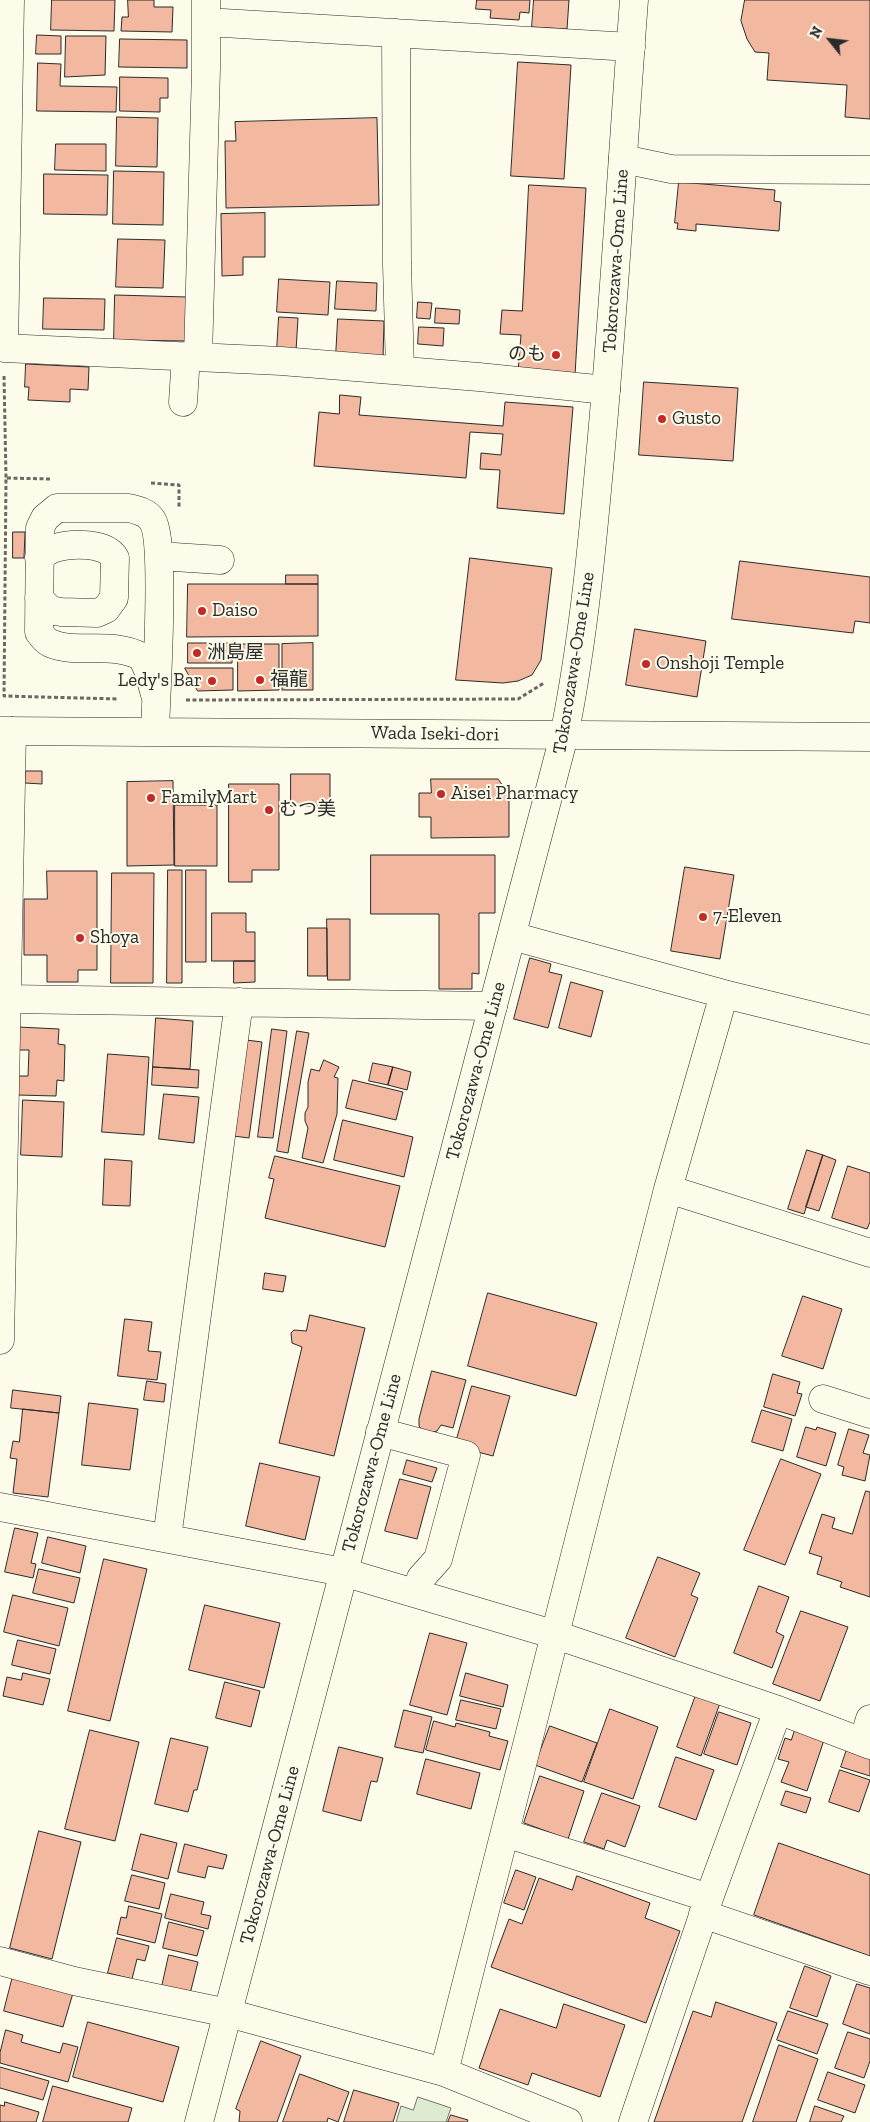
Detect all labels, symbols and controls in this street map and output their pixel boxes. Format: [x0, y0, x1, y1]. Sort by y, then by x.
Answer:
north arrow [805, 15, 855, 65]
text: N [806, 24, 826, 41]
street label: Tokorozawa-Ome Line [598, 168, 634, 354]
place label: のも [508, 344, 546, 366]
marker: のも [550, 349, 562, 361]
place label: Gusto [672, 408, 721, 430]
marker: Gusto [656, 413, 668, 425]
street label: Tokorozawa-Ome Line [548, 570, 600, 756]
place label: Daiso [212, 600, 258, 622]
marker: Daiso [196, 605, 208, 617]
place label: 洲島屋 [207, 642, 264, 664]
marker: 洲島屋 [191, 647, 203, 659]
place label: Onshoji Temple [656, 653, 784, 675]
marker: Onshoji Temple [640, 658, 652, 670]
place label: 福龍 [270, 669, 308, 691]
place label: Ledy's Bar [118, 670, 202, 692]
marker: 福龍 [254, 674, 266, 686]
marker: Ledy's Bar [206, 675, 218, 687]
street label: Wada Iseki-dori [371, 721, 499, 747]
place label: Aisei Pharmacy [451, 783, 578, 805]
place label: FamilyMart [161, 787, 257, 809]
marker: Aisei Pharmacy [435, 788, 447, 800]
marker: FamilyMart [145, 792, 157, 804]
place label: むつ美 [279, 799, 336, 821]
marker: むつ美 [263, 804, 275, 816]
place label: 7-Eleven [713, 906, 782, 928]
marker: 7-Eleven [697, 911, 709, 923]
place label: Shoya [90, 927, 139, 949]
marker: Shoya [74, 932, 86, 944]
street label: Tokorozawa-Ome Line [441, 979, 511, 1163]
street label: Tokorozawa-Ome Line [337, 1371, 407, 1555]
street label: Tokorozawa-Ome Line [235, 1763, 305, 1947]

